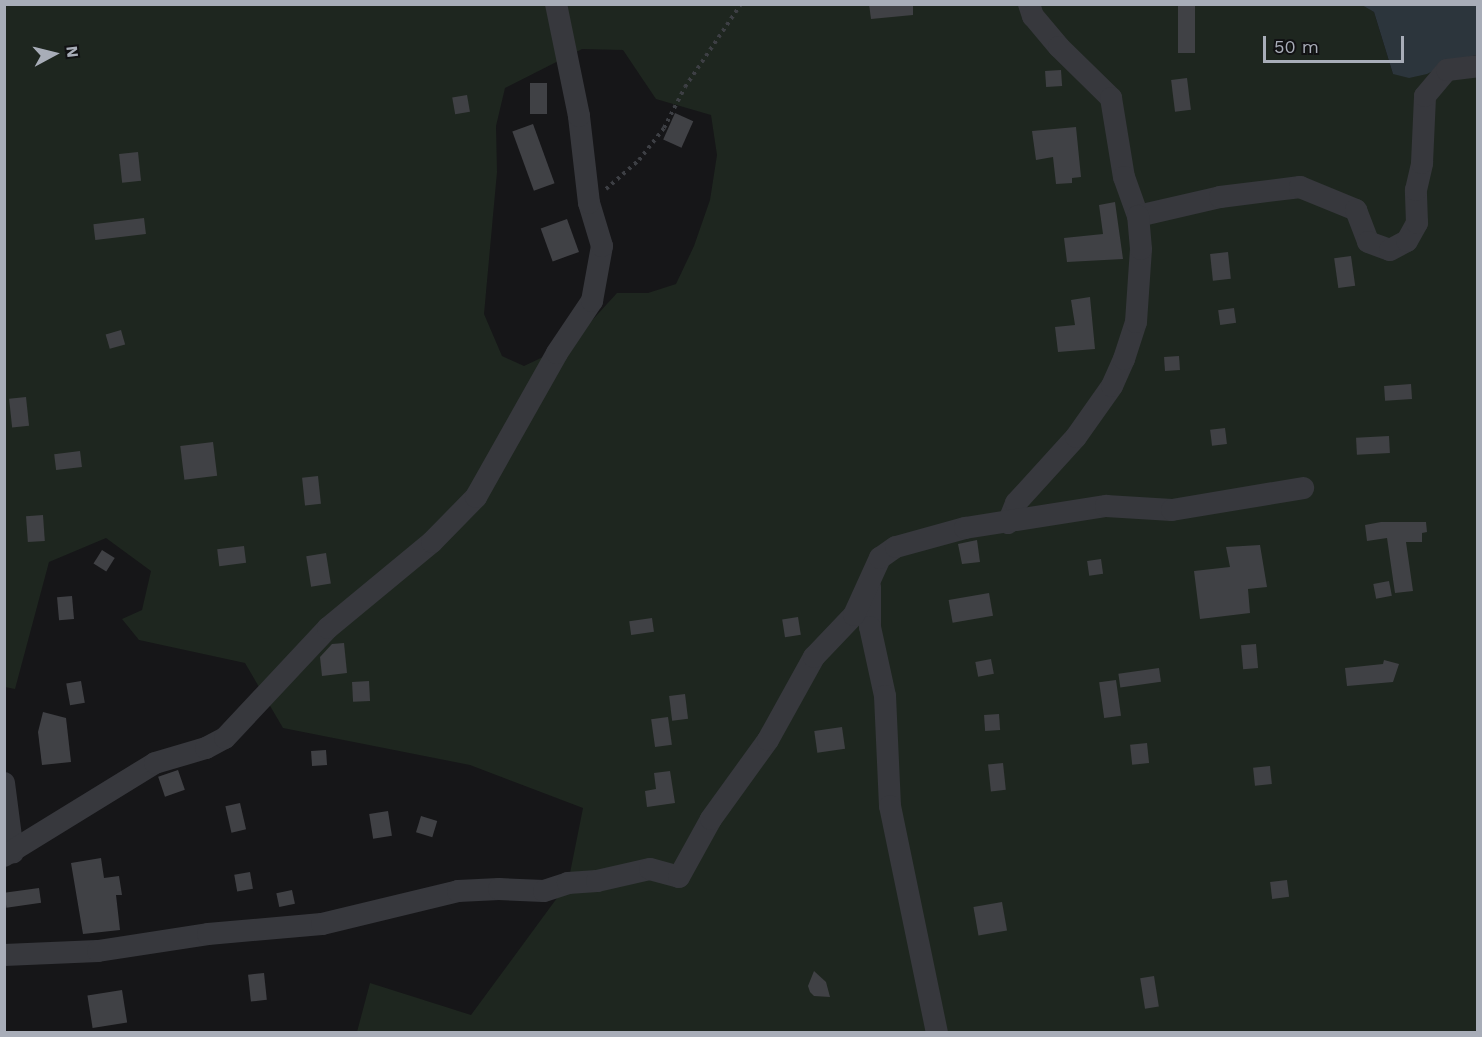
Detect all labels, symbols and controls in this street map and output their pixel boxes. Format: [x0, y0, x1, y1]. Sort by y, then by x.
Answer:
north arrow [24, 24, 84, 84]
scale bar [1266, 24, 1407, 62]
text: 50 m [1274, 36, 1319, 57]
text: N [62, 45, 83, 59]

